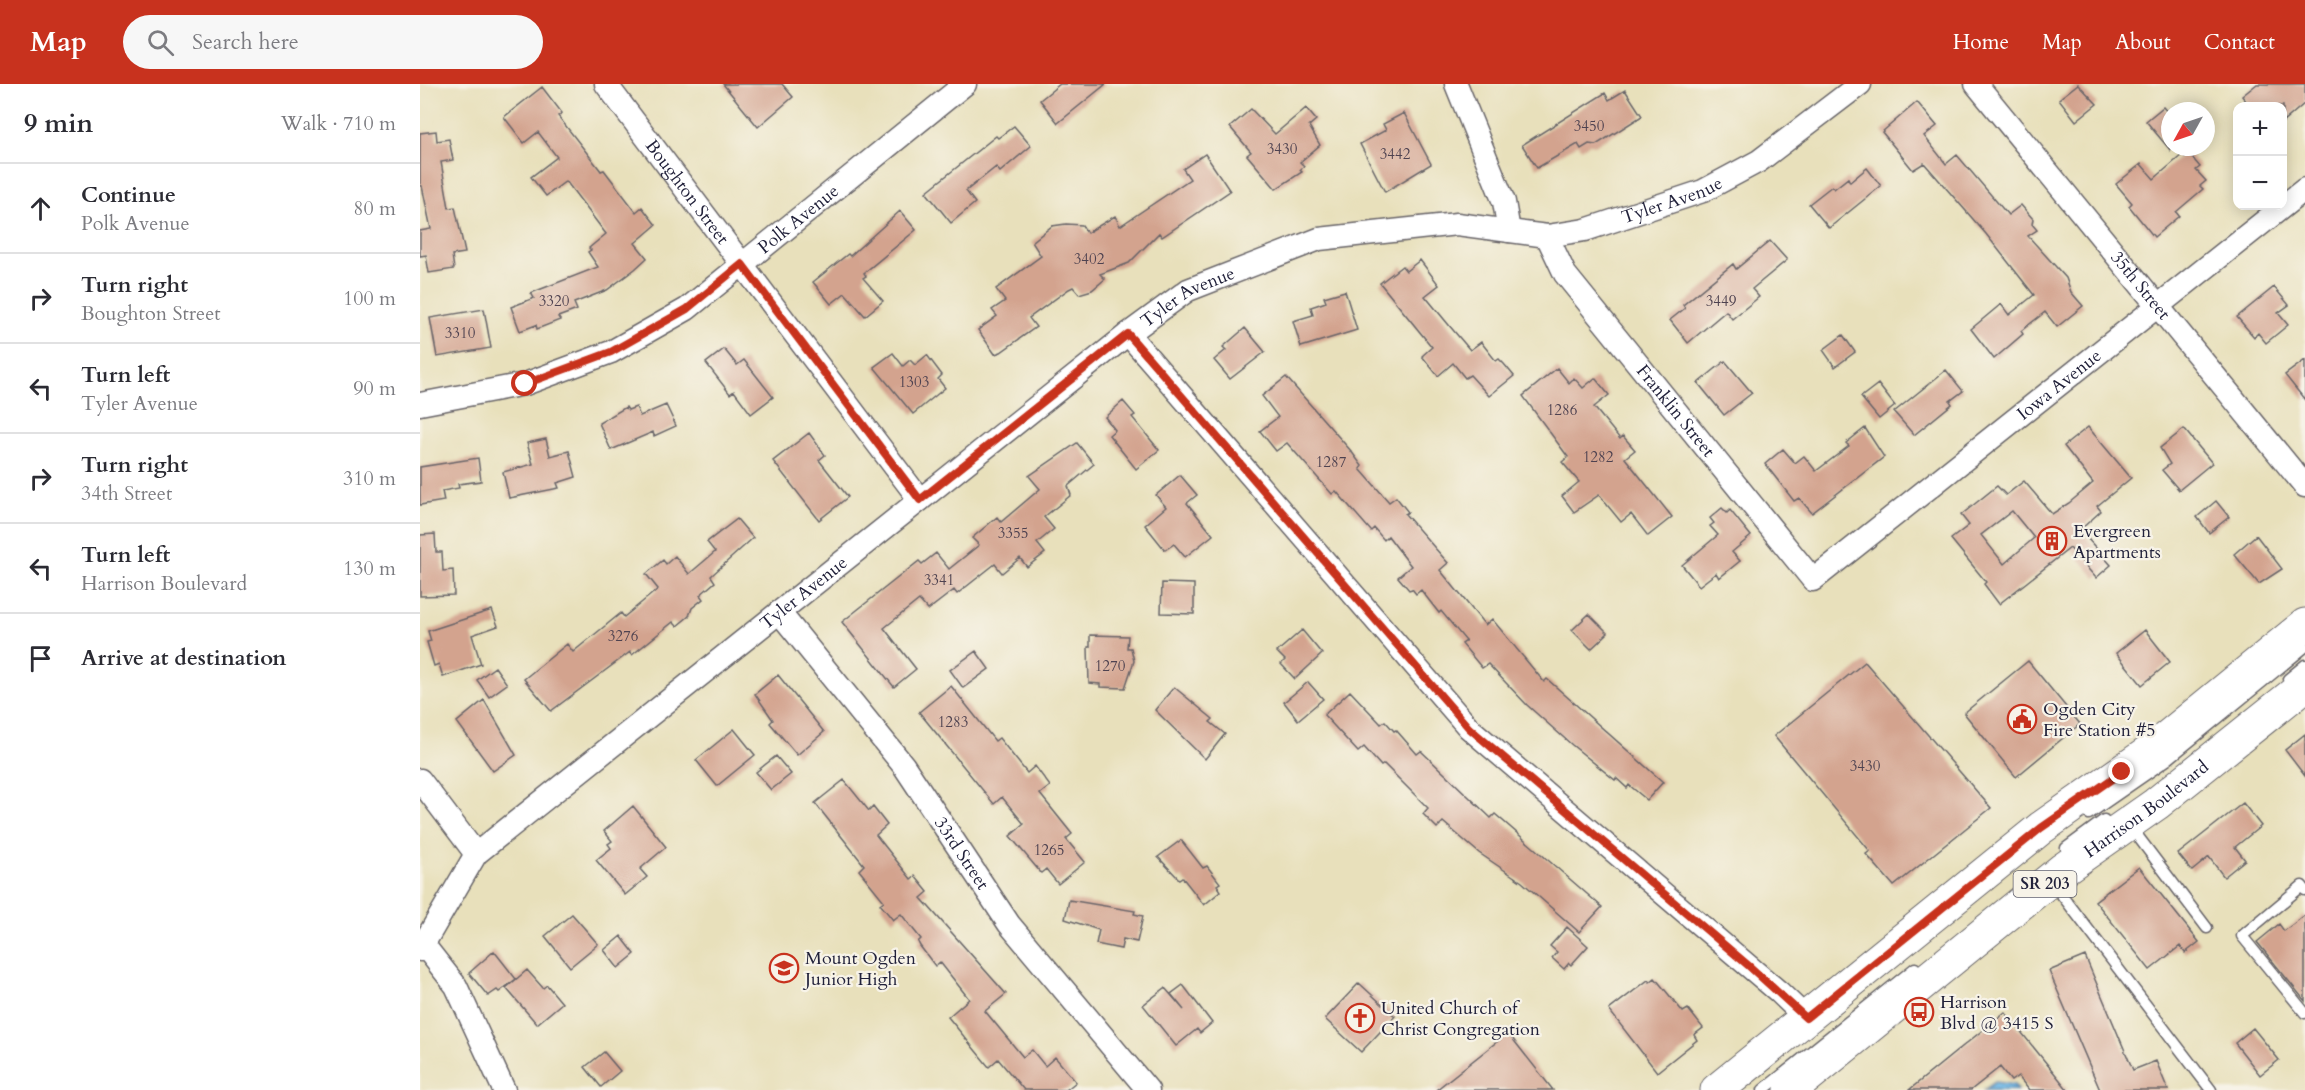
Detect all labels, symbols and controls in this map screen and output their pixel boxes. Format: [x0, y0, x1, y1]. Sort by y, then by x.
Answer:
search box [123, 15, 543, 69]
text: Map [30, 23, 87, 61]
icon: search [144, 26, 177, 59]
text: Search here [192, 27, 299, 57]
text: Home [1953, 28, 2009, 57]
text: Map [2042, 28, 2082, 57]
text: About [2115, 28, 2171, 57]
text: Contact [2204, 28, 2275, 57]
north arrow [2161, 102, 2215, 156]
map controls [2233, 102, 2287, 210]
button: + [2233, 102, 2287, 156]
text: 9 min [24, 106, 93, 141]
text: Walk · 710 m [281, 110, 396, 137]
house number: 3450 [1574, 116, 1605, 136]
street label: Boughton Street [639, 134, 735, 250]
house number: 3430 [1267, 139, 1298, 159]
house number: 3442 [1380, 144, 1411, 164]
button: − [2233, 156, 2287, 210]
street label: Tyler Avenue [1618, 170, 1727, 230]
street label: Polk Avenue [752, 179, 844, 260]
text: Continue [81, 180, 176, 210]
icon: ahead [24, 192, 57, 225]
text: 80 m [353, 195, 396, 222]
text: Polk Avenue [81, 210, 190, 237]
street label: 35th Street [2105, 245, 2177, 325]
house number: 3402 [1074, 249, 1105, 269]
street label: Tyler Avenue [1135, 261, 1238, 333]
text: Turn right [81, 270, 188, 300]
icon: right [24, 282, 57, 315]
text: 100 m [343, 285, 396, 312]
house number: 3320 [539, 291, 570, 311]
house number: 3449 [1706, 291, 1737, 311]
text: Boughton Street [81, 300, 221, 327]
house number: 3310 [445, 323, 476, 343]
street label: Iowa Avenue [2011, 343, 2106, 426]
street label: Franklin Street [1631, 359, 1721, 463]
text: Turn left [81, 360, 170, 390]
route start [511, 370, 537, 396]
icon: left [24, 372, 57, 405]
house number: 1303 [899, 372, 929, 392]
text: 90 m [353, 375, 396, 402]
text: Tyler Avenue [81, 390, 198, 417]
house number: 1286 [1547, 400, 1578, 420]
house number: 1282 [1583, 447, 1614, 467]
text: Turn right [81, 450, 188, 480]
house number: 1287 [1316, 452, 1347, 472]
icon: right [24, 462, 57, 495]
text: 310 m [343, 465, 396, 492]
text: 34th Street [81, 480, 172, 507]
place label: Evergreen Apartments [2073, 519, 2161, 565]
house number: 3355 [998, 523, 1028, 543]
building icon: Evergreen Apartments [2036, 525, 2068, 557]
text: Turn left [81, 540, 170, 570]
street label: Tyler Avenue [754, 550, 852, 635]
icon: left [24, 552, 57, 585]
text: 130 m [343, 555, 396, 582]
text: Harrison Boulevard [81, 570, 247, 597]
house number: 3341 [924, 570, 954, 590]
house number: 3276 [608, 626, 639, 646]
icon: arrive [24, 642, 57, 675]
text: Arrive at destination [81, 643, 286, 673]
house number: 1270 [1095, 656, 1126, 676]
place label: Ogden City Fire Station #5 [2043, 697, 2156, 743]
public building icon: Ogden City Fire Station #5 [2006, 703, 2038, 735]
house number: 1283 [938, 712, 968, 732]
street label: Harrison Boulevard [2079, 754, 2214, 863]
house number: 3430 [1850, 756, 1881, 776]
route end [2108, 758, 2134, 784]
street label: 33rd Street [929, 812, 995, 895]
house number: 1265 [1034, 840, 1064, 860]
road number: SR 203 [2014, 871, 2076, 897]
place label: Mount Ogden Junior High [802, 946, 917, 992]
school or university icon: Mount Ogden Junior High [768, 952, 800, 984]
place label: Harrison Blvd @ 3415 S [1940, 990, 2053, 1036]
place label: United Church of Christ Congregation [1381, 996, 1541, 1042]
bus stop icon: Harrison Blvd @ 3415 S [1903, 996, 1935, 1028]
church icon: United Church of Christ Congregation [1344, 1002, 1376, 1034]

